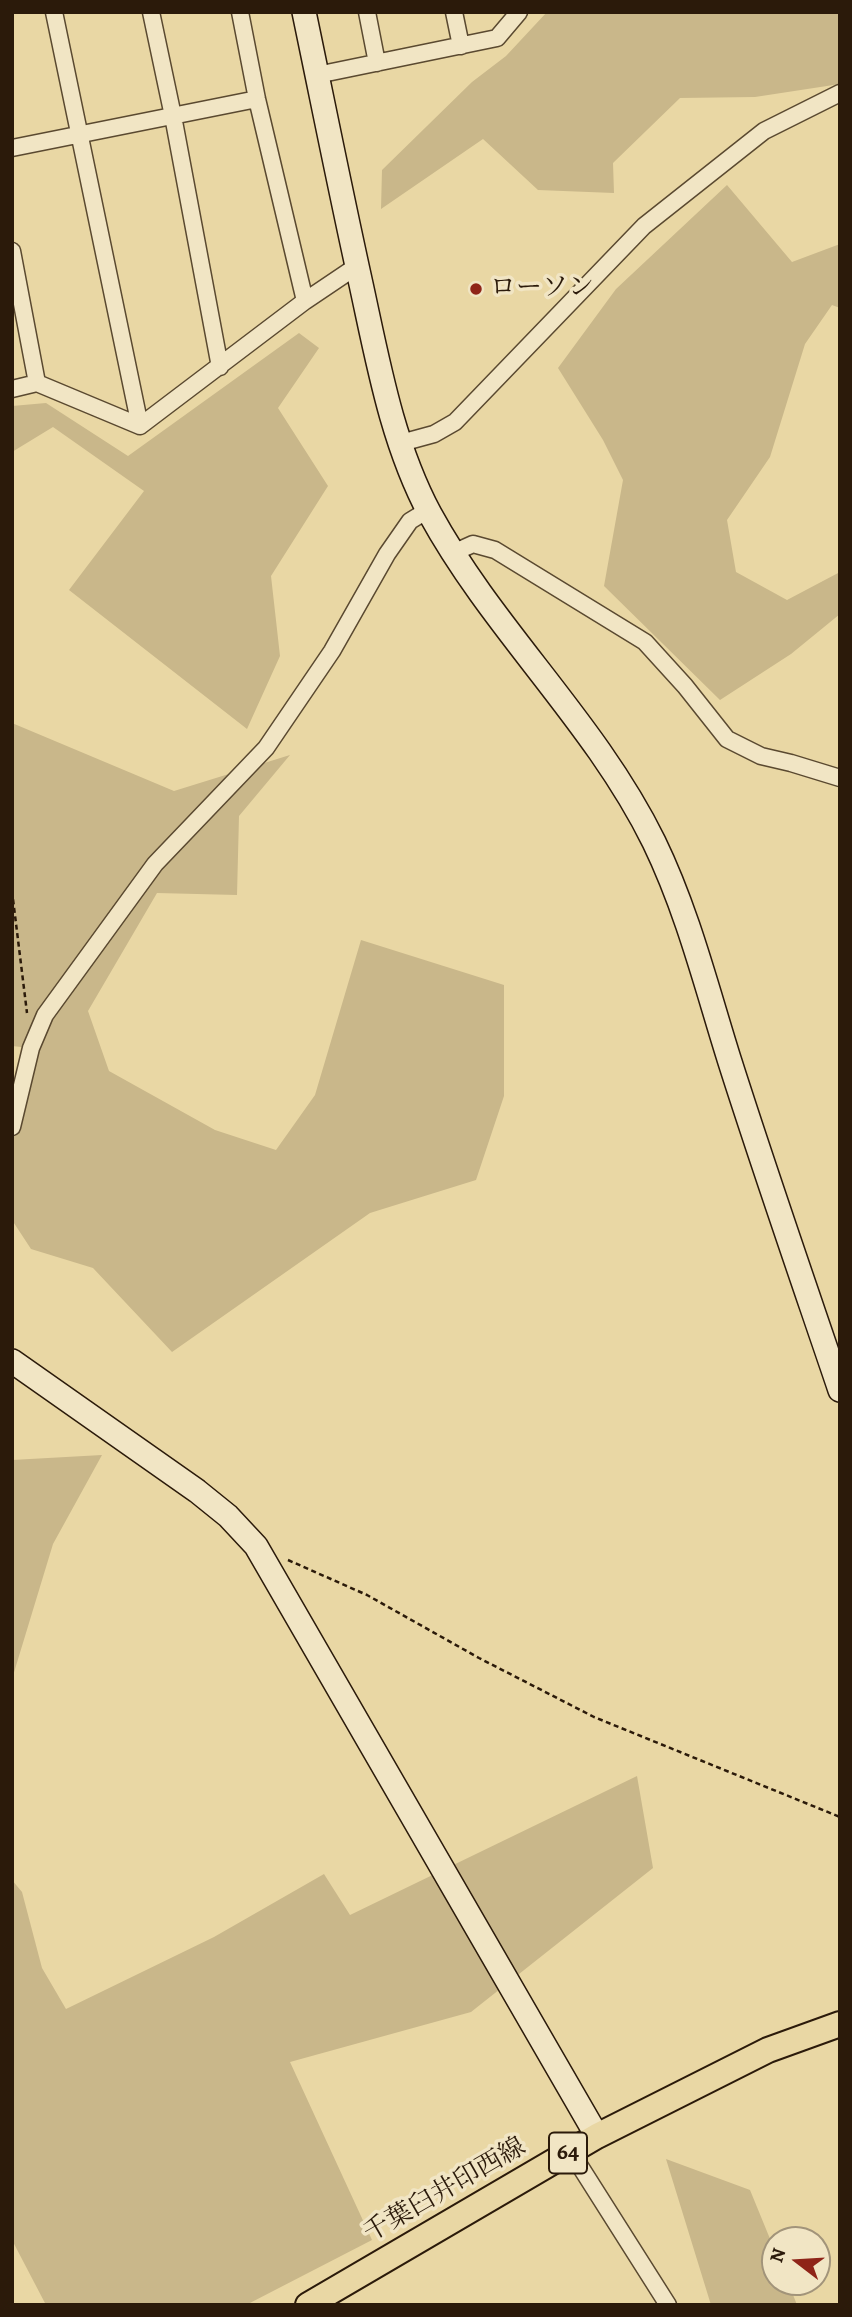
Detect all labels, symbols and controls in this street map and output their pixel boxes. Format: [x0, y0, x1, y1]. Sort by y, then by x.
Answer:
place label: ローソン [490, 273, 594, 305]
marker: ローソン [468, 281, 484, 297]
street label: 千葉臼井印西線 [358, 2132, 532, 2250]
road number: 64 [549, 2132, 587, 2174]
north arrow [761, 2226, 831, 2296]
text: N [763, 2245, 792, 2266]

